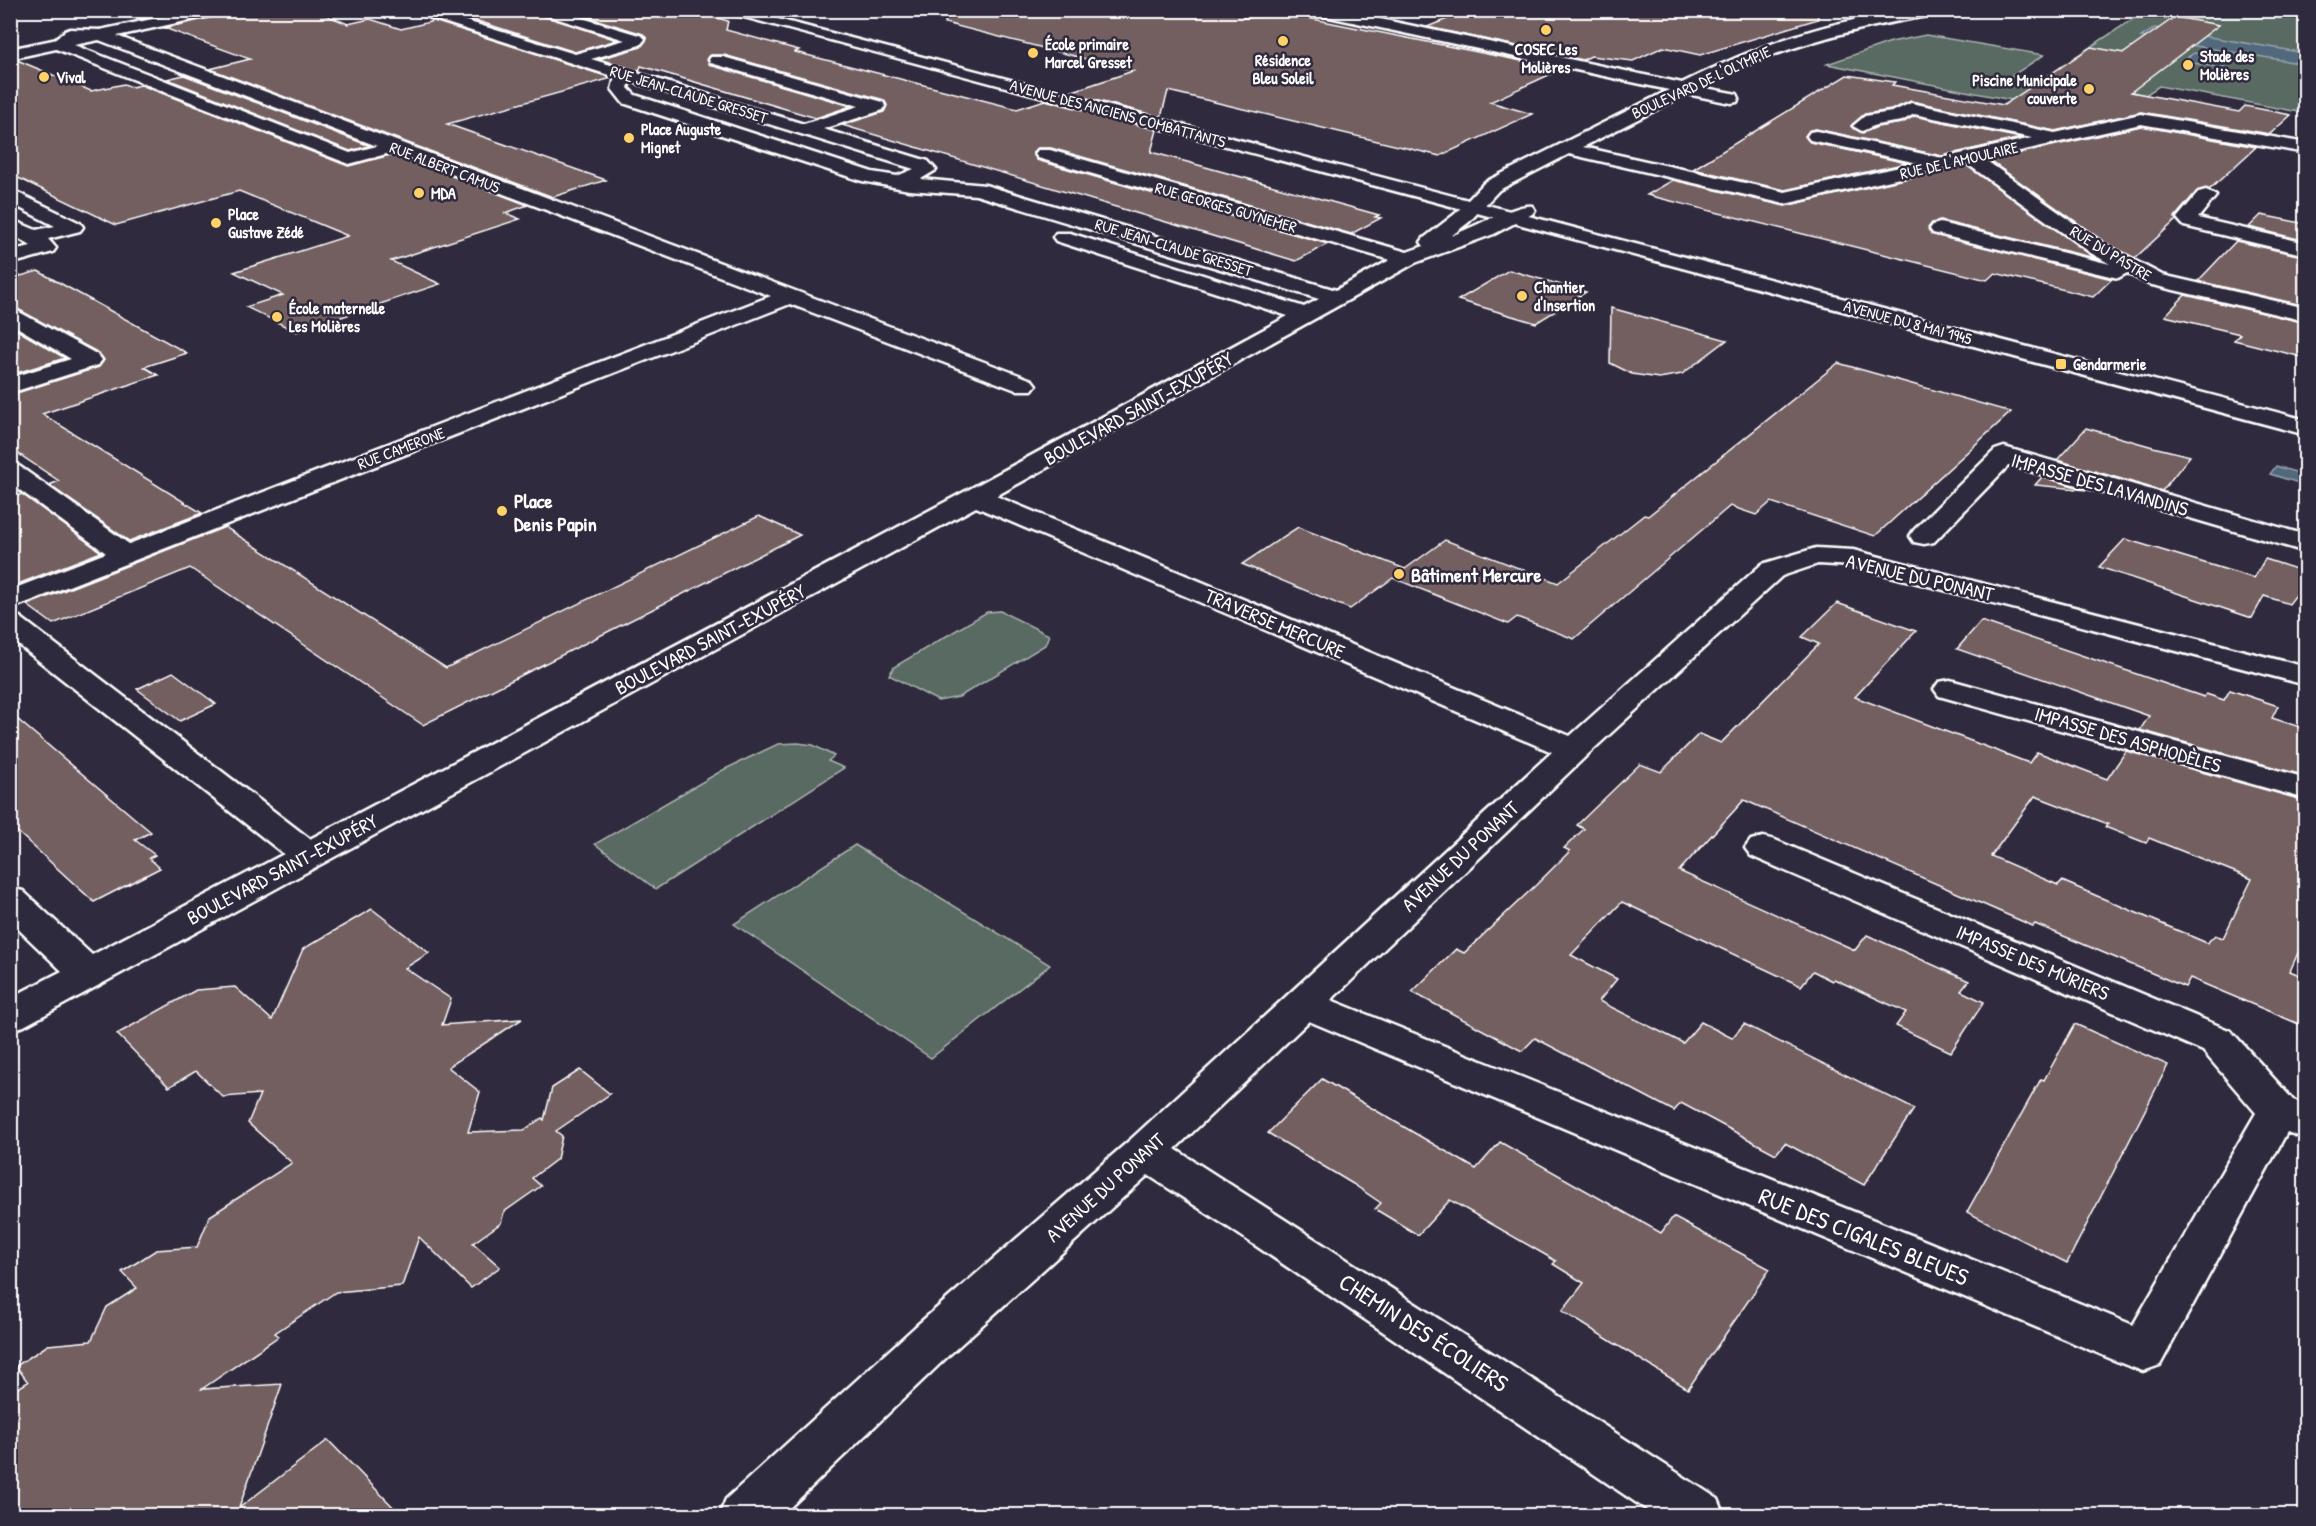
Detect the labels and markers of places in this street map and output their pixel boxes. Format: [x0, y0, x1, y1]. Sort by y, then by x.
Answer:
marker: COSEC Les Molières [1539, 23, 1553, 37]
place label: École primaire Marcel Gresset [1045, 33, 1132, 73]
marker: Résidence Bleu Soleil [1276, 34, 1290, 48]
place label: COSEC Les Molières [1514, 38, 1578, 78]
place label: Stade des Molières [2200, 45, 2255, 85]
marker: École primaire Marcel Gresset [1026, 46, 1040, 60]
place label: Résidence Bleu Soleil [1252, 49, 1314, 89]
marker: Stade des Molières [2181, 58, 2195, 72]
place label: Vival [56, 66, 86, 88]
place label: Piscine Municipale couverte [1972, 69, 2078, 109]
marker: Vival [37, 70, 51, 84]
marker: Piscine Municipale couverte [2082, 82, 2096, 96]
place label: Place Auguste Mignet [641, 118, 722, 159]
marker: Place Auguste Mignet [622, 131, 636, 145]
place label: MDA [431, 182, 456, 204]
marker: MDA [412, 186, 426, 200]
place label: Place Gustave Zédé [228, 203, 304, 243]
marker: Place Gustave Zédé [209, 216, 223, 230]
place label: Chantier d'Insertion [1534, 276, 1595, 316]
marker: Chantier d'Insertion [1515, 289, 1529, 303]
place label: École maternelle Les Molières [289, 297, 386, 337]
marker: École maternelle Les Molières [270, 310, 284, 324]
place label: Gendarmerie [2073, 353, 2147, 375]
marker: Gendarmerie [2054, 357, 2068, 371]
place label: Place Denis Papin [514, 487, 597, 538]
marker: Place Denis Papin [495, 504, 509, 518]
place label: Bâtiment Mercure [1411, 561, 1541, 588]
marker: Bâtiment Mercure [1392, 567, 1406, 581]

